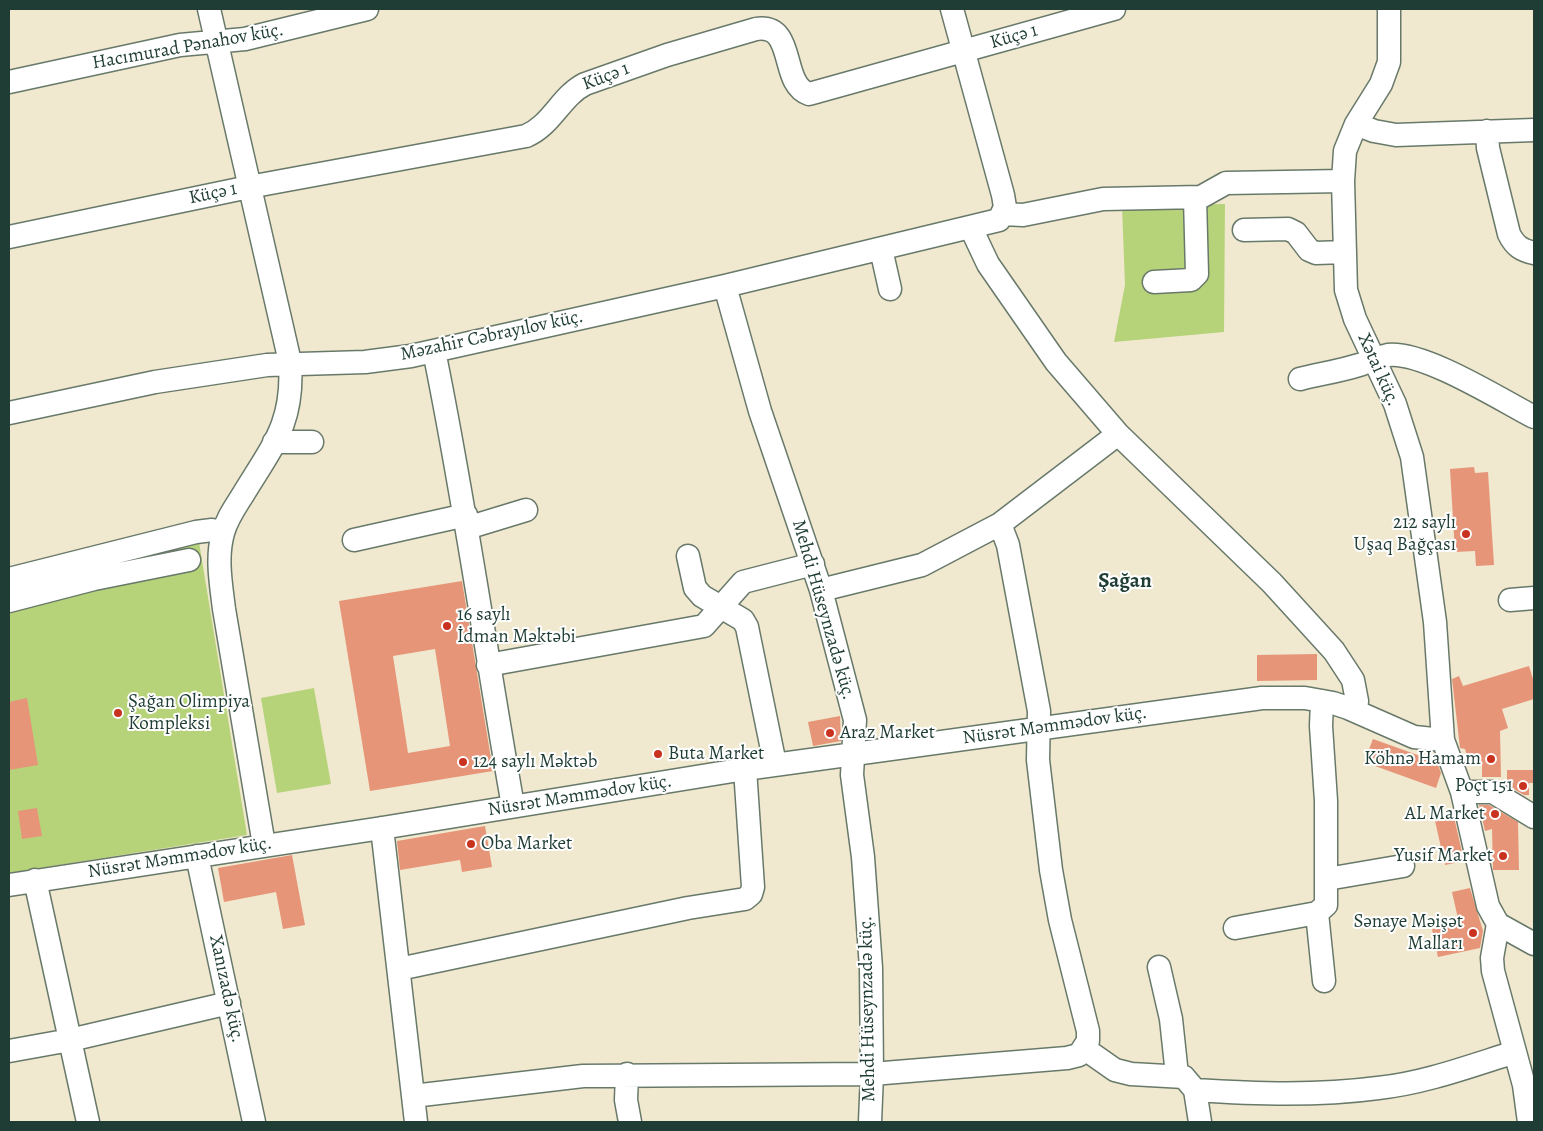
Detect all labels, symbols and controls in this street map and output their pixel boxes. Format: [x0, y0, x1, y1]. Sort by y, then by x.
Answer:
street label: Hacımurad Pənahov küç. [90, 19, 286, 75]
street label: Küçə 1 [988, 19, 1040, 55]
street label: Küçə 1 [579, 58, 633, 96]
street label: Küçə 1 [187, 178, 239, 210]
street label: Məzahir Cəbrayılov küç. [398, 305, 586, 367]
street label: Xətai küç. [1352, 330, 1404, 410]
place label: 212 saylı Uşaq Bağçası [1354, 512, 1456, 556]
street label: Mehdi Hüseynzadə küç. [786, 517, 860, 703]
marker: 212 saylı Uşaq Bağçası [1460, 528, 1472, 540]
district label: Şağan [1098, 569, 1152, 595]
place label: 16 saylı İdman Məktəbi [457, 604, 576, 648]
marker: 16 saylı İdman Məktəbi [441, 620, 453, 632]
place label: Şağan Olimpiya Kompleksi [128, 691, 250, 735]
street label: Nüsrət Məmmədov küç. [961, 702, 1149, 750]
marker: Şağan Olimpiya Kompleksi [112, 707, 124, 719]
place label: Araz Market [840, 722, 935, 744]
marker: Araz Market [824, 727, 836, 739]
place label: Buta Market [668, 743, 764, 765]
marker: Buta Market [652, 748, 664, 760]
place label: Köhnə Hamam [1364, 748, 1481, 770]
place label: 124 saylı Məktəb [473, 751, 597, 773]
marker: Köhnə Hamam [1485, 753, 1497, 765]
marker: 124 saylı Məktəb [457, 756, 469, 768]
street label: Nüsrət Məmmədov küç. [486, 770, 674, 822]
place label: Poçt 151 [1455, 775, 1513, 797]
marker: Poçt 151 [1517, 780, 1529, 792]
place label: AL Market [1405, 803, 1485, 825]
marker: AL Market [1489, 808, 1501, 820]
street label: Nüsrət Məmmədov küç. [86, 832, 274, 884]
place label: Oba Market [481, 833, 572, 855]
marker: Oba Market [465, 838, 477, 850]
place label: Yusif Market [1394, 845, 1493, 867]
marker: Yusif Market [1497, 850, 1509, 862]
place label: Sənaye Məişət Malları [1353, 911, 1463, 955]
street label: Mehdi Hüseynzadə küç. [855, 916, 881, 1102]
marker: Sənaye Məişət Malları [1467, 927, 1479, 939]
street label: Xanızadə küç. [203, 933, 249, 1045]

